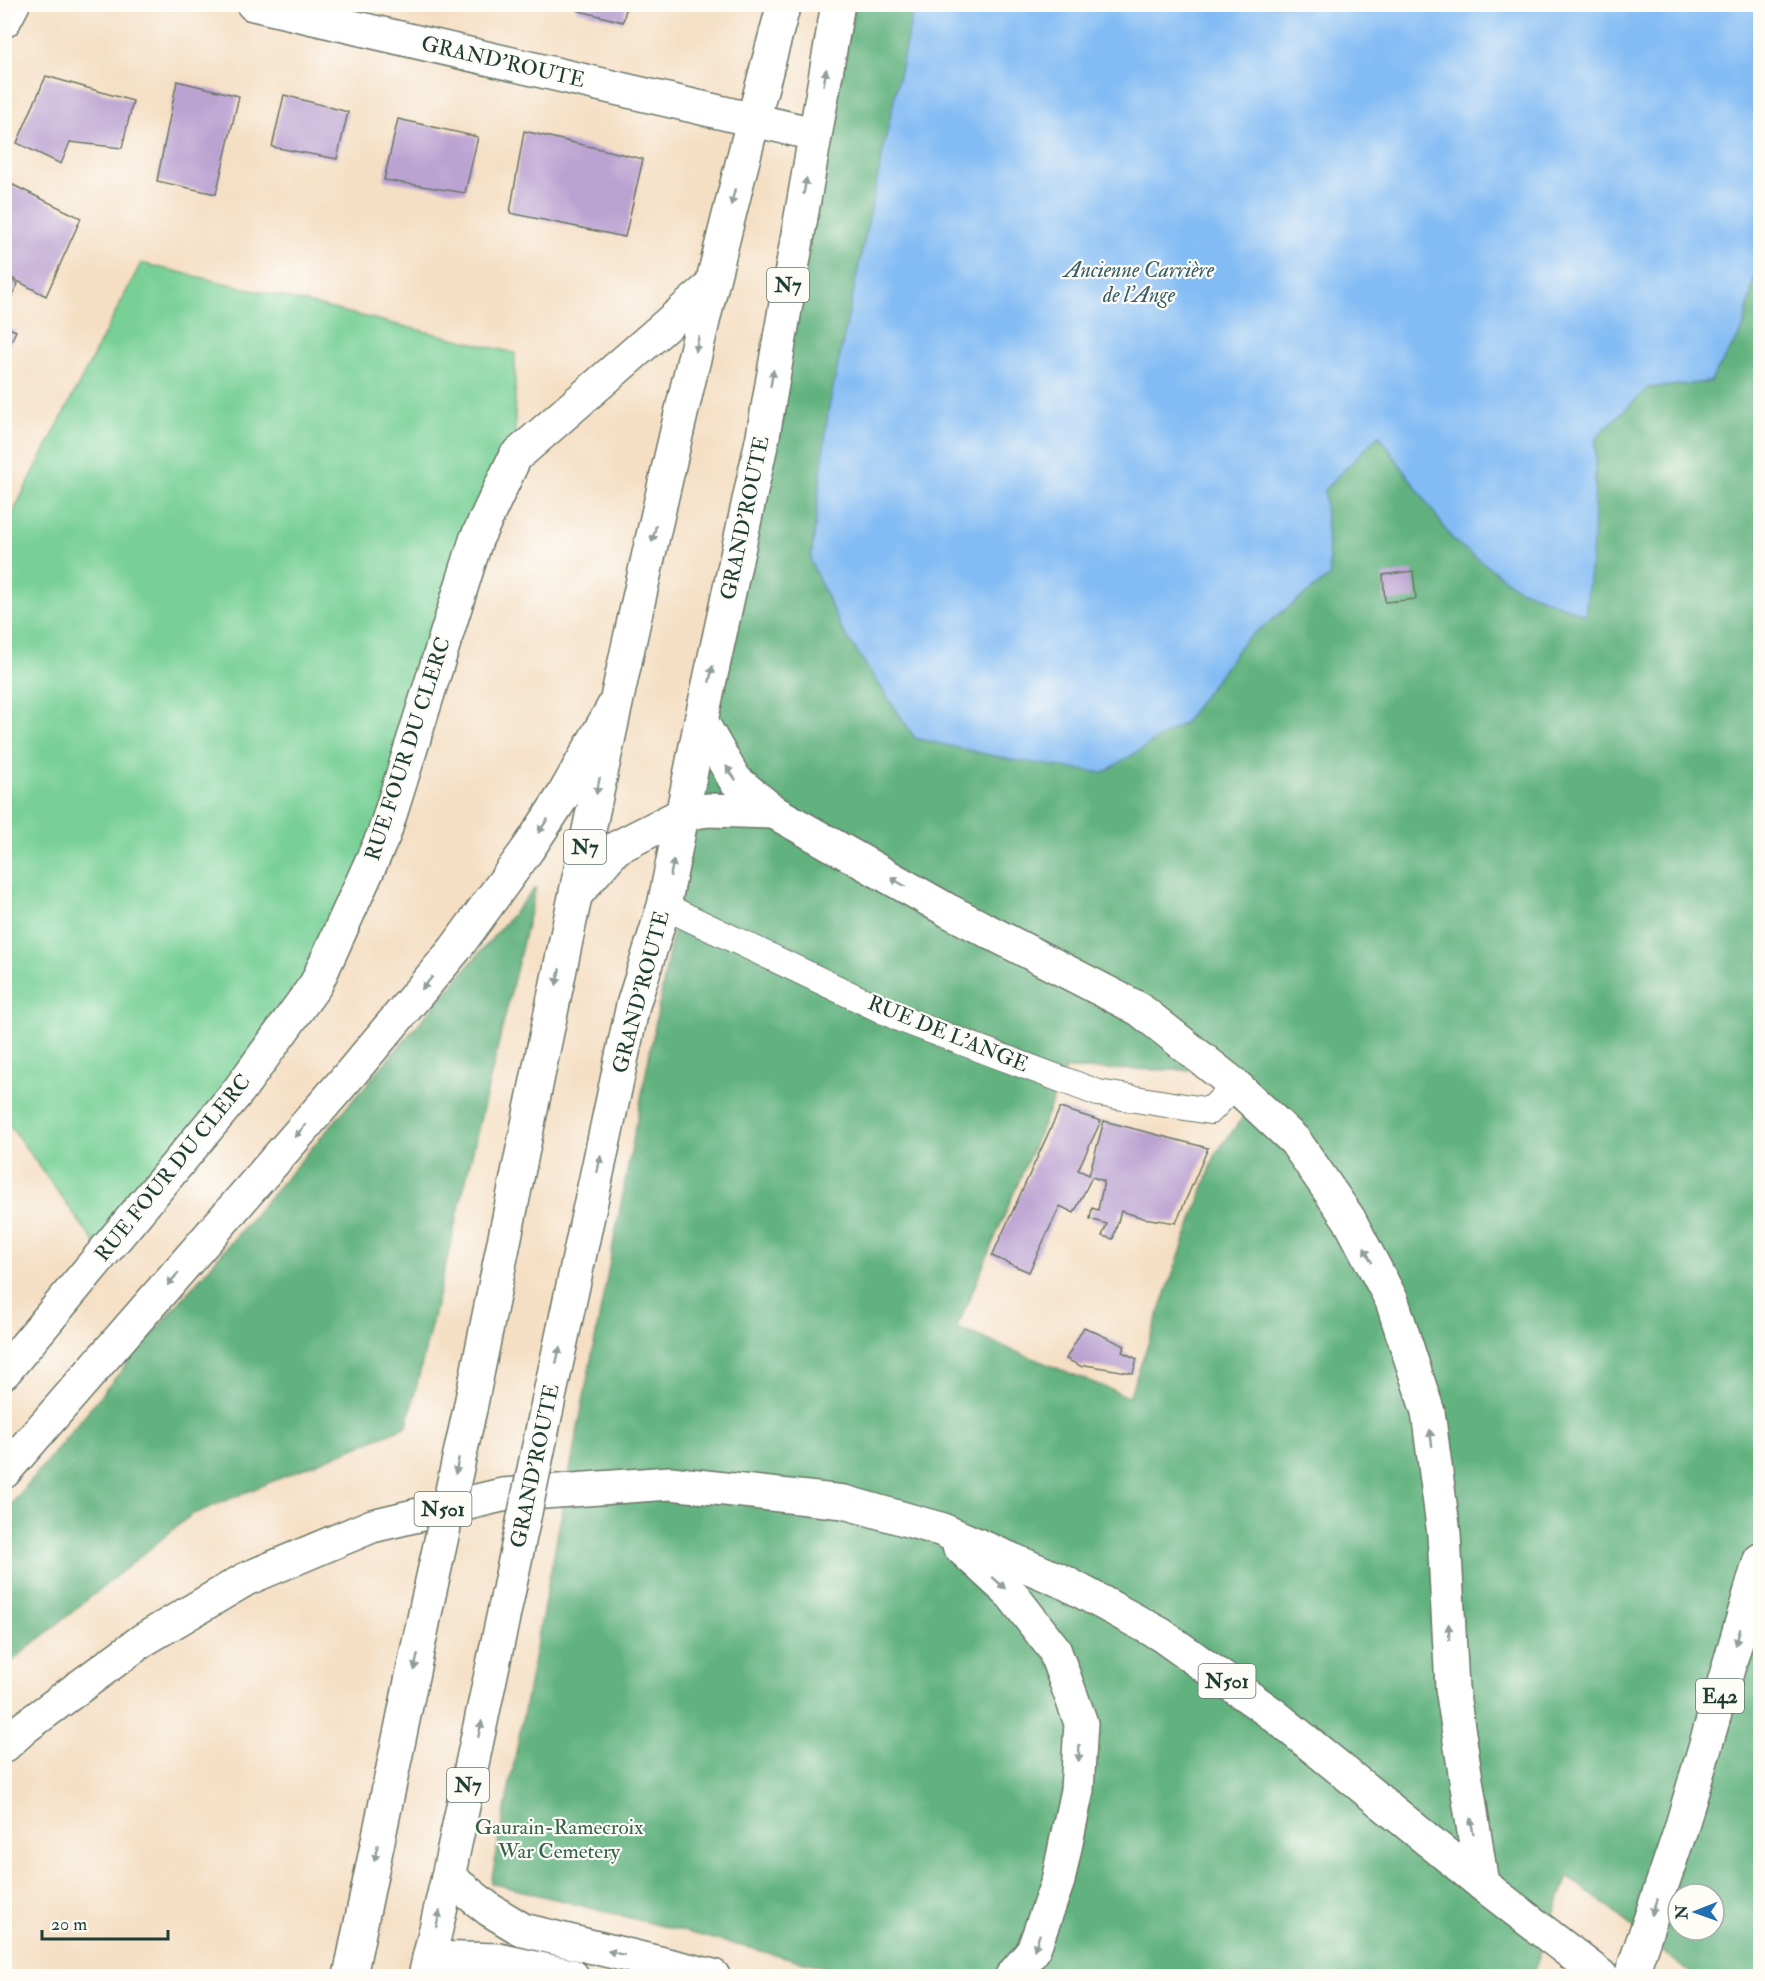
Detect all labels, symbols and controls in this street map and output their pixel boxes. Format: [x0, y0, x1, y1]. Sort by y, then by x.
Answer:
street label: GRAND'ROUTE [419, 30, 587, 94]
one-way arrow [821, 67, 830, 86]
one-way arrow [801, 176, 810, 195]
one-way arrow [728, 188, 738, 206]
water label: Ancienne Carrière de l'Ange [1062, 256, 1215, 309]
road number: N7 [767, 268, 809, 302]
one-way arrow [692, 335, 701, 354]
one-way arrow [768, 368, 777, 387]
street label: GRAND'ROUTE [714, 433, 776, 603]
one-way arrow [648, 525, 658, 544]
street label: RUE FOUR DU CLERC [359, 634, 457, 864]
one-way arrow [707, 665, 717, 683]
one-way arrow [725, 765, 737, 781]
one-way arrow [593, 777, 602, 796]
one-way arrow [537, 818, 549, 834]
road number: N7 [564, 830, 606, 864]
one-way arrow [668, 858, 677, 877]
one-way arrow [890, 877, 906, 888]
street label: GRAND'ROUTE [606, 908, 676, 1076]
one-way arrow [553, 968, 562, 987]
one-way arrow [421, 975, 434, 990]
street label: RUE DE L'ANGE [864, 990, 1032, 1078]
street label: RUE FOUR DU CLERC [89, 1069, 257, 1267]
one-way arrow [294, 1124, 307, 1139]
one-way arrow [595, 1155, 604, 1174]
one-way arrow [1363, 1246, 1373, 1263]
one-way arrow [167, 1271, 180, 1286]
one-way arrow [554, 1345, 563, 1364]
street label: GRAND'ROUTE [504, 1381, 566, 1551]
one-way arrow [1427, 1429, 1436, 1448]
one-way arrow [452, 1457, 462, 1475]
road number: N501 [414, 1492, 472, 1526]
one-way arrow [991, 1576, 1006, 1589]
one-way arrow [1445, 1623, 1454, 1642]
one-way arrow [1733, 1628, 1742, 1646]
one-way arrow [410, 1652, 420, 1671]
road number: N501 [1198, 1664, 1256, 1698]
road number: E42 [1696, 1679, 1744, 1713]
one-way arrow [475, 1720, 485, 1738]
one-way arrow [1075, 1743, 1084, 1762]
road number: N7 [447, 1768, 489, 1802]
park label: Gaurain-Ramecroix War Cemetery [475, 1814, 644, 1865]
one-way arrow [1467, 1816, 1476, 1835]
one-way arrow [371, 1843, 380, 1862]
north arrow [1666, 1882, 1726, 1942]
one-way arrow [1649, 1898, 1659, 1916]
scale bar [42, 1903, 168, 1941]
text: N [1672, 1904, 1692, 1921]
one-way arrow [434, 1910, 444, 1929]
text: 20 m [51, 1913, 87, 1936]
one-way arrow [1031, 1933, 1041, 1951]
one-way arrow [606, 1947, 625, 1957]

